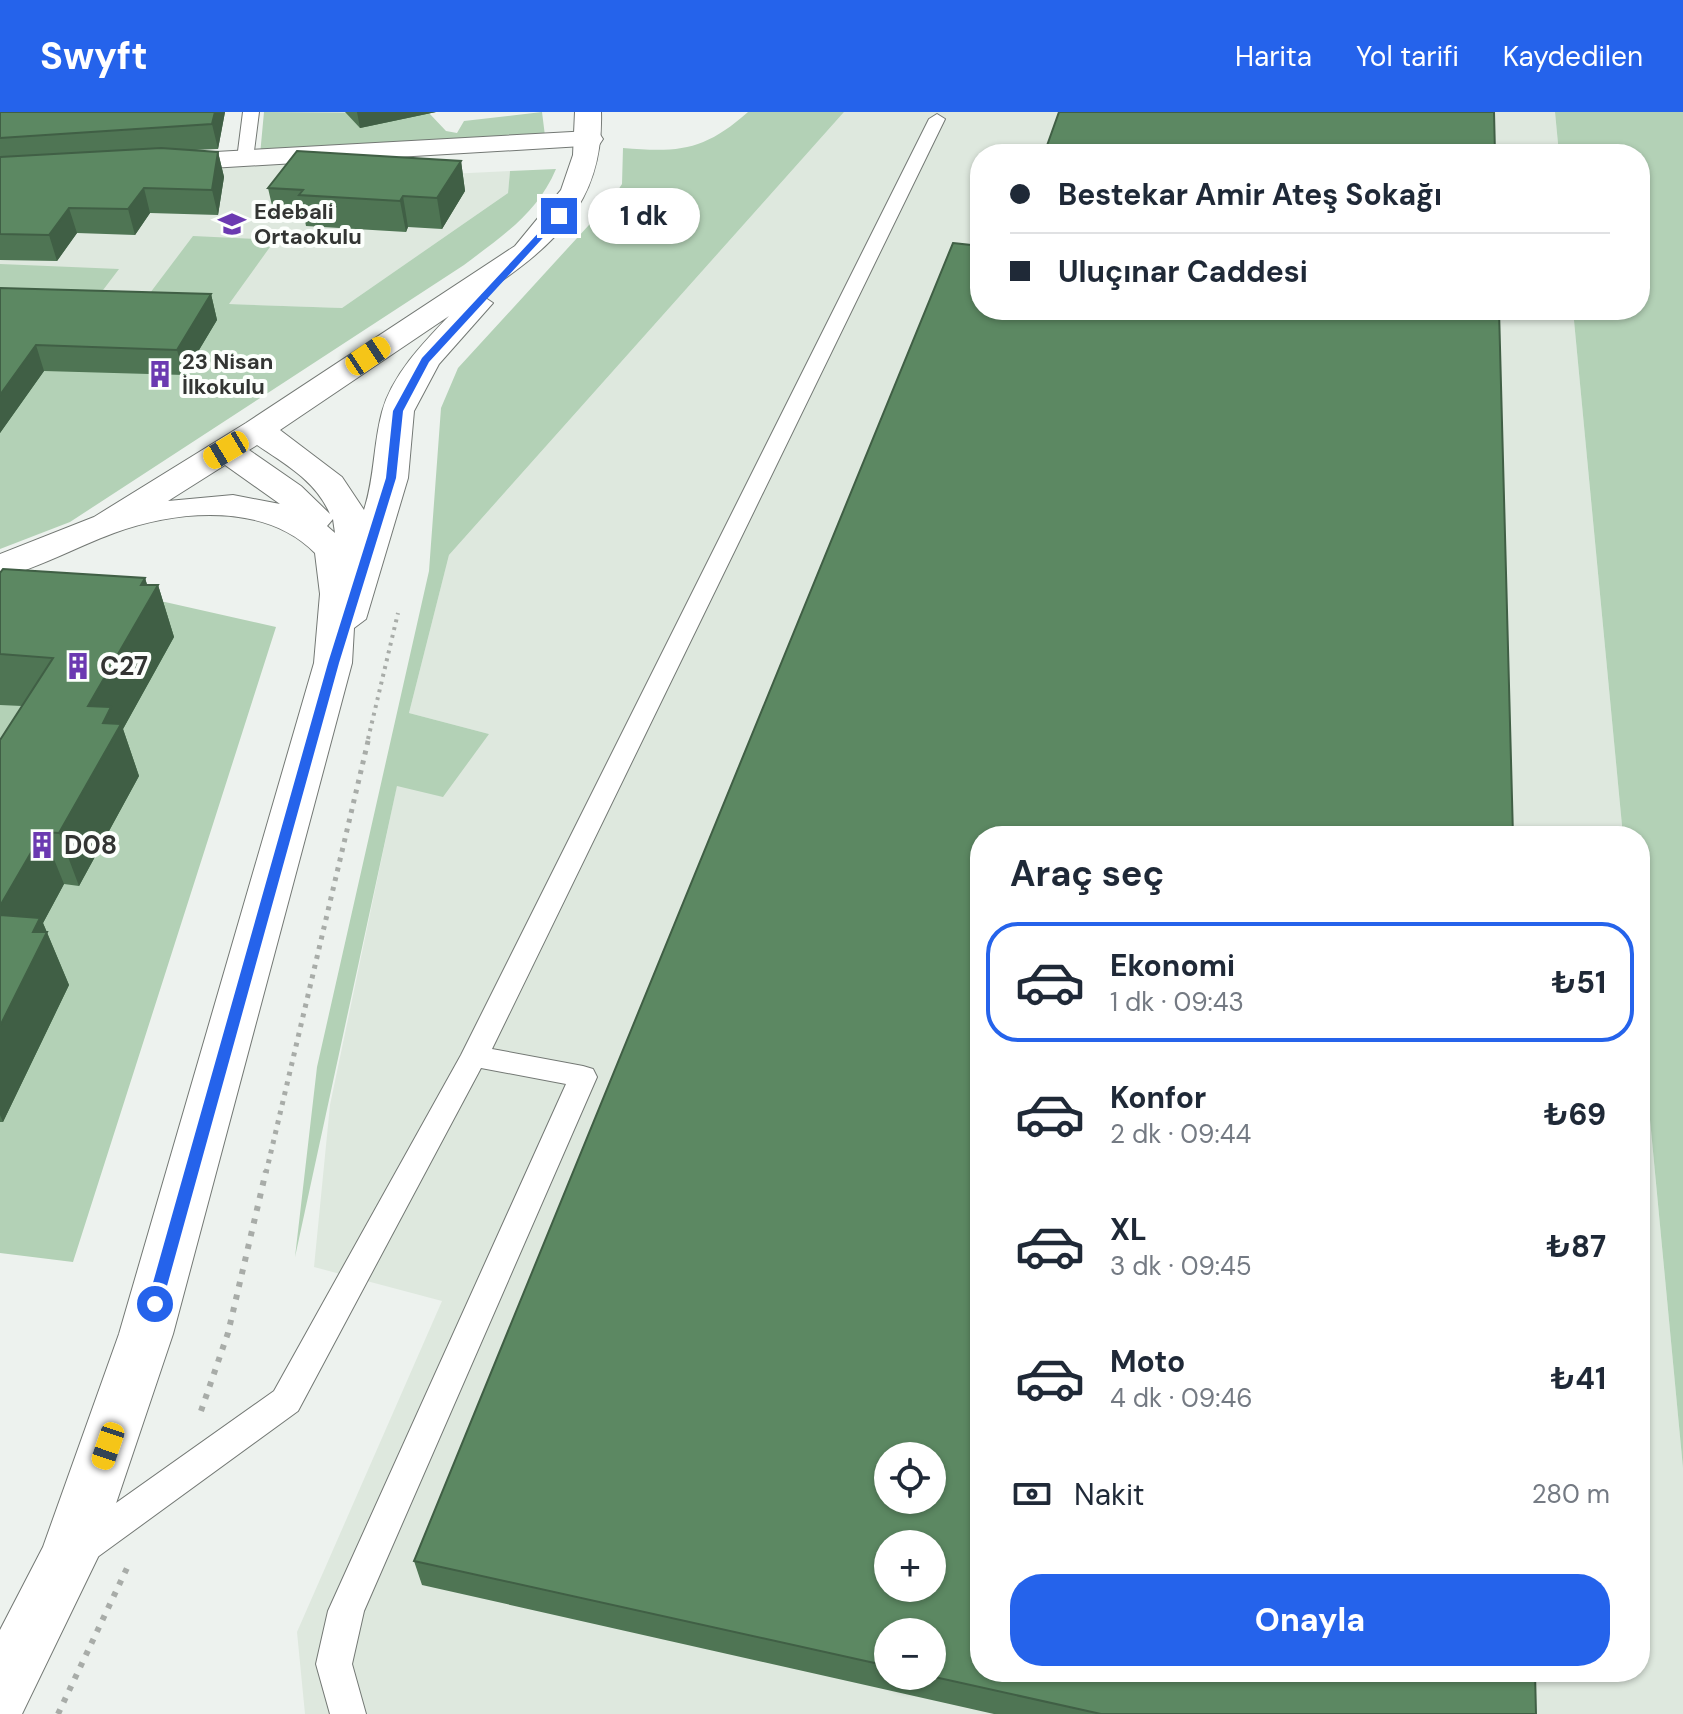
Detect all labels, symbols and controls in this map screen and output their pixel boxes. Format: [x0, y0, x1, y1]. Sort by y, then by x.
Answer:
text: Swyft [40, 31, 148, 81]
text: Harita [1235, 38, 1312, 75]
text: Yol tarifi [1356, 38, 1459, 75]
text: Kaydedilen [1503, 38, 1643, 75]
text: Bestekar Amir Ateş Sokağı [1058, 175, 1442, 214]
callout: 1 dk [587, 188, 699, 244]
place label: Edebali Ortaokulu [254, 197, 362, 251]
route end [541, 198, 577, 234]
text: 1 dk [620, 199, 668, 233]
school or university icon: Edebali Ortaokulu [217, 209, 247, 239]
text: Uluçınar Caddesi [1058, 252, 1308, 291]
car [341, 333, 395, 379]
place label: 23 Nisan İlkokulu [182, 347, 273, 401]
building icon: 23 Nisan İlkokulu [145, 359, 175, 389]
car [199, 427, 253, 473]
place label: C27 [100, 649, 148, 683]
building icon: C27 [63, 651, 93, 681]
place label: D08 [64, 828, 117, 862]
building icon: D08 [27, 830, 57, 860]
text: Araç seç [1010, 850, 1164, 897]
icon: car [1014, 946, 1086, 1018]
text: Ekonomi [1110, 946, 1235, 985]
text: ₺51 [1551, 963, 1606, 1002]
text: 1 dk · 09:43 [1110, 985, 1244, 1019]
icon: car [1014, 1078, 1086, 1150]
text: Konfor [1110, 1078, 1206, 1117]
text: ₺69 [1544, 1095, 1606, 1134]
text: 2 dk · 09:44 [1110, 1117, 1251, 1151]
icon: car [1014, 1210, 1086, 1282]
text: XL [1110, 1210, 1147, 1249]
text: ₺87 [1546, 1227, 1606, 1266]
text: 3 dk · 09:45 [1110, 1249, 1252, 1283]
route start [137, 1286, 173, 1322]
icon: car [1014, 1342, 1086, 1414]
text: Moto [1110, 1342, 1185, 1381]
text: ₺41 [1550, 1359, 1606, 1398]
text: 4 dk · 09:46 [1110, 1381, 1253, 1415]
car [89, 1419, 127, 1473]
map controls [874, 1442, 946, 1690]
button: locate [874, 1442, 946, 1514]
icon: cash [1010, 1472, 1054, 1516]
text: Nakit [1074, 1475, 1145, 1514]
text: 280 m [1532, 1477, 1610, 1511]
button: + [874, 1530, 946, 1602]
button: Onayla [1010, 1574, 1610, 1666]
button: − [874, 1618, 946, 1690]

